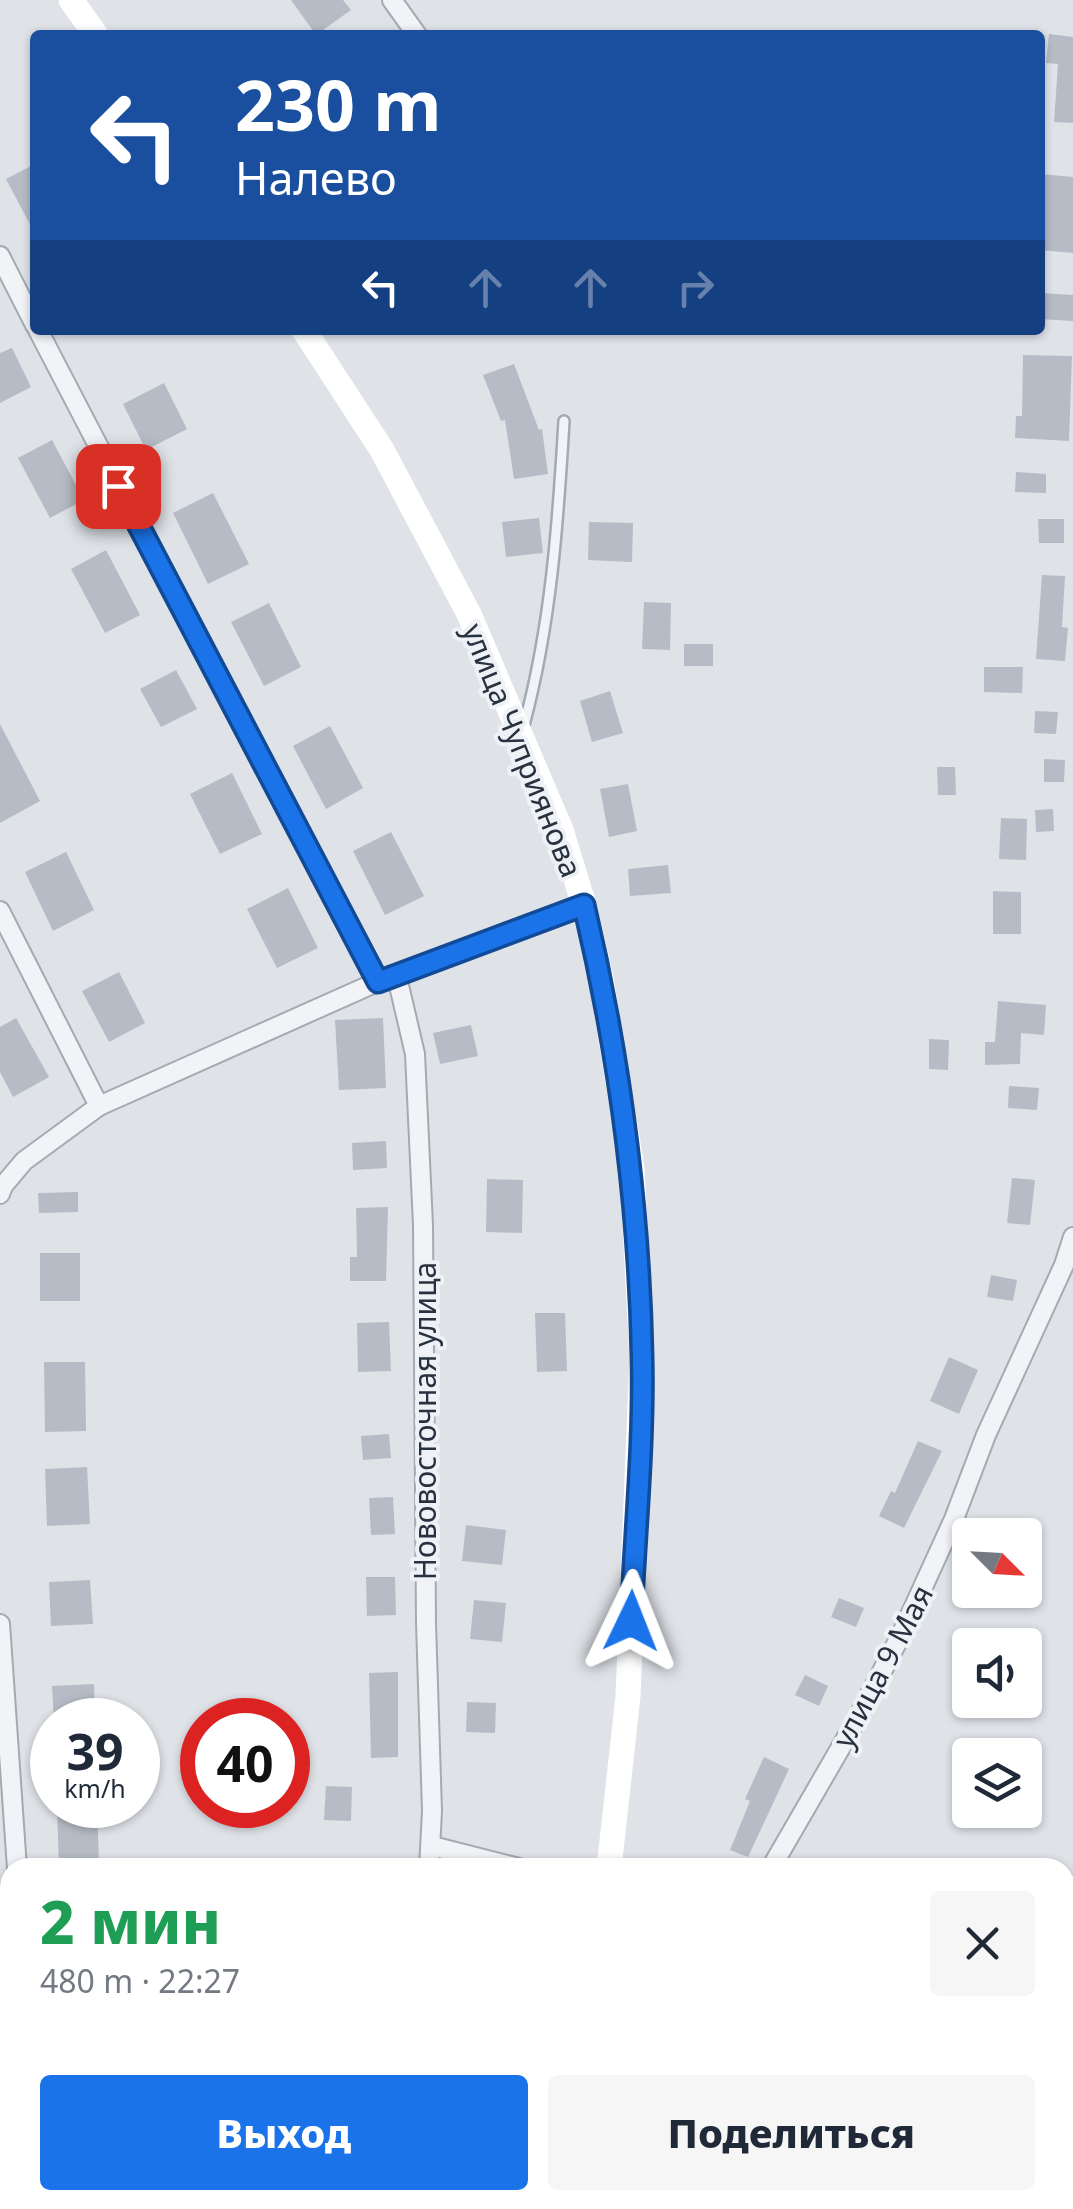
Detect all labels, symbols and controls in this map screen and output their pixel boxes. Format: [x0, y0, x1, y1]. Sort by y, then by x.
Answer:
text: 230 m [235, 56, 442, 152]
icon: left [70, 70, 200, 200]
text: Налево [235, 147, 397, 208]
icon: left [353, 260, 408, 315]
icon: ahead [458, 260, 513, 315]
icon: ahead [563, 260, 618, 315]
icon: right [668, 260, 723, 315]
pin [76, 444, 161, 529]
icon: arrive [91, 459, 146, 514]
street label: улица Чуприянова [453, 617, 593, 883]
street label: Нововосточная улица [404, 1262, 445, 1580]
north arrow [952, 1518, 1042, 1608]
map controls [952, 1518, 1042, 1828]
position arrow [579, 1569, 683, 1673]
street label: улица 9 Мая [822, 1577, 942, 1755]
button: sound [952, 1628, 1042, 1718]
speed limit sign: 40 [180, 1698, 310, 1828]
text: 39 [66, 1717, 124, 1785]
button: layers [952, 1738, 1042, 1828]
text: km/h [64, 1771, 126, 1805]
text: 2 мин [40, 1880, 221, 1962]
button: close [930, 1891, 1035, 1996]
text: 480 m · 22:27 [40, 1959, 240, 2002]
button: Выход [40, 2075, 528, 2190]
button: Поделиться [548, 2075, 1035, 2190]

